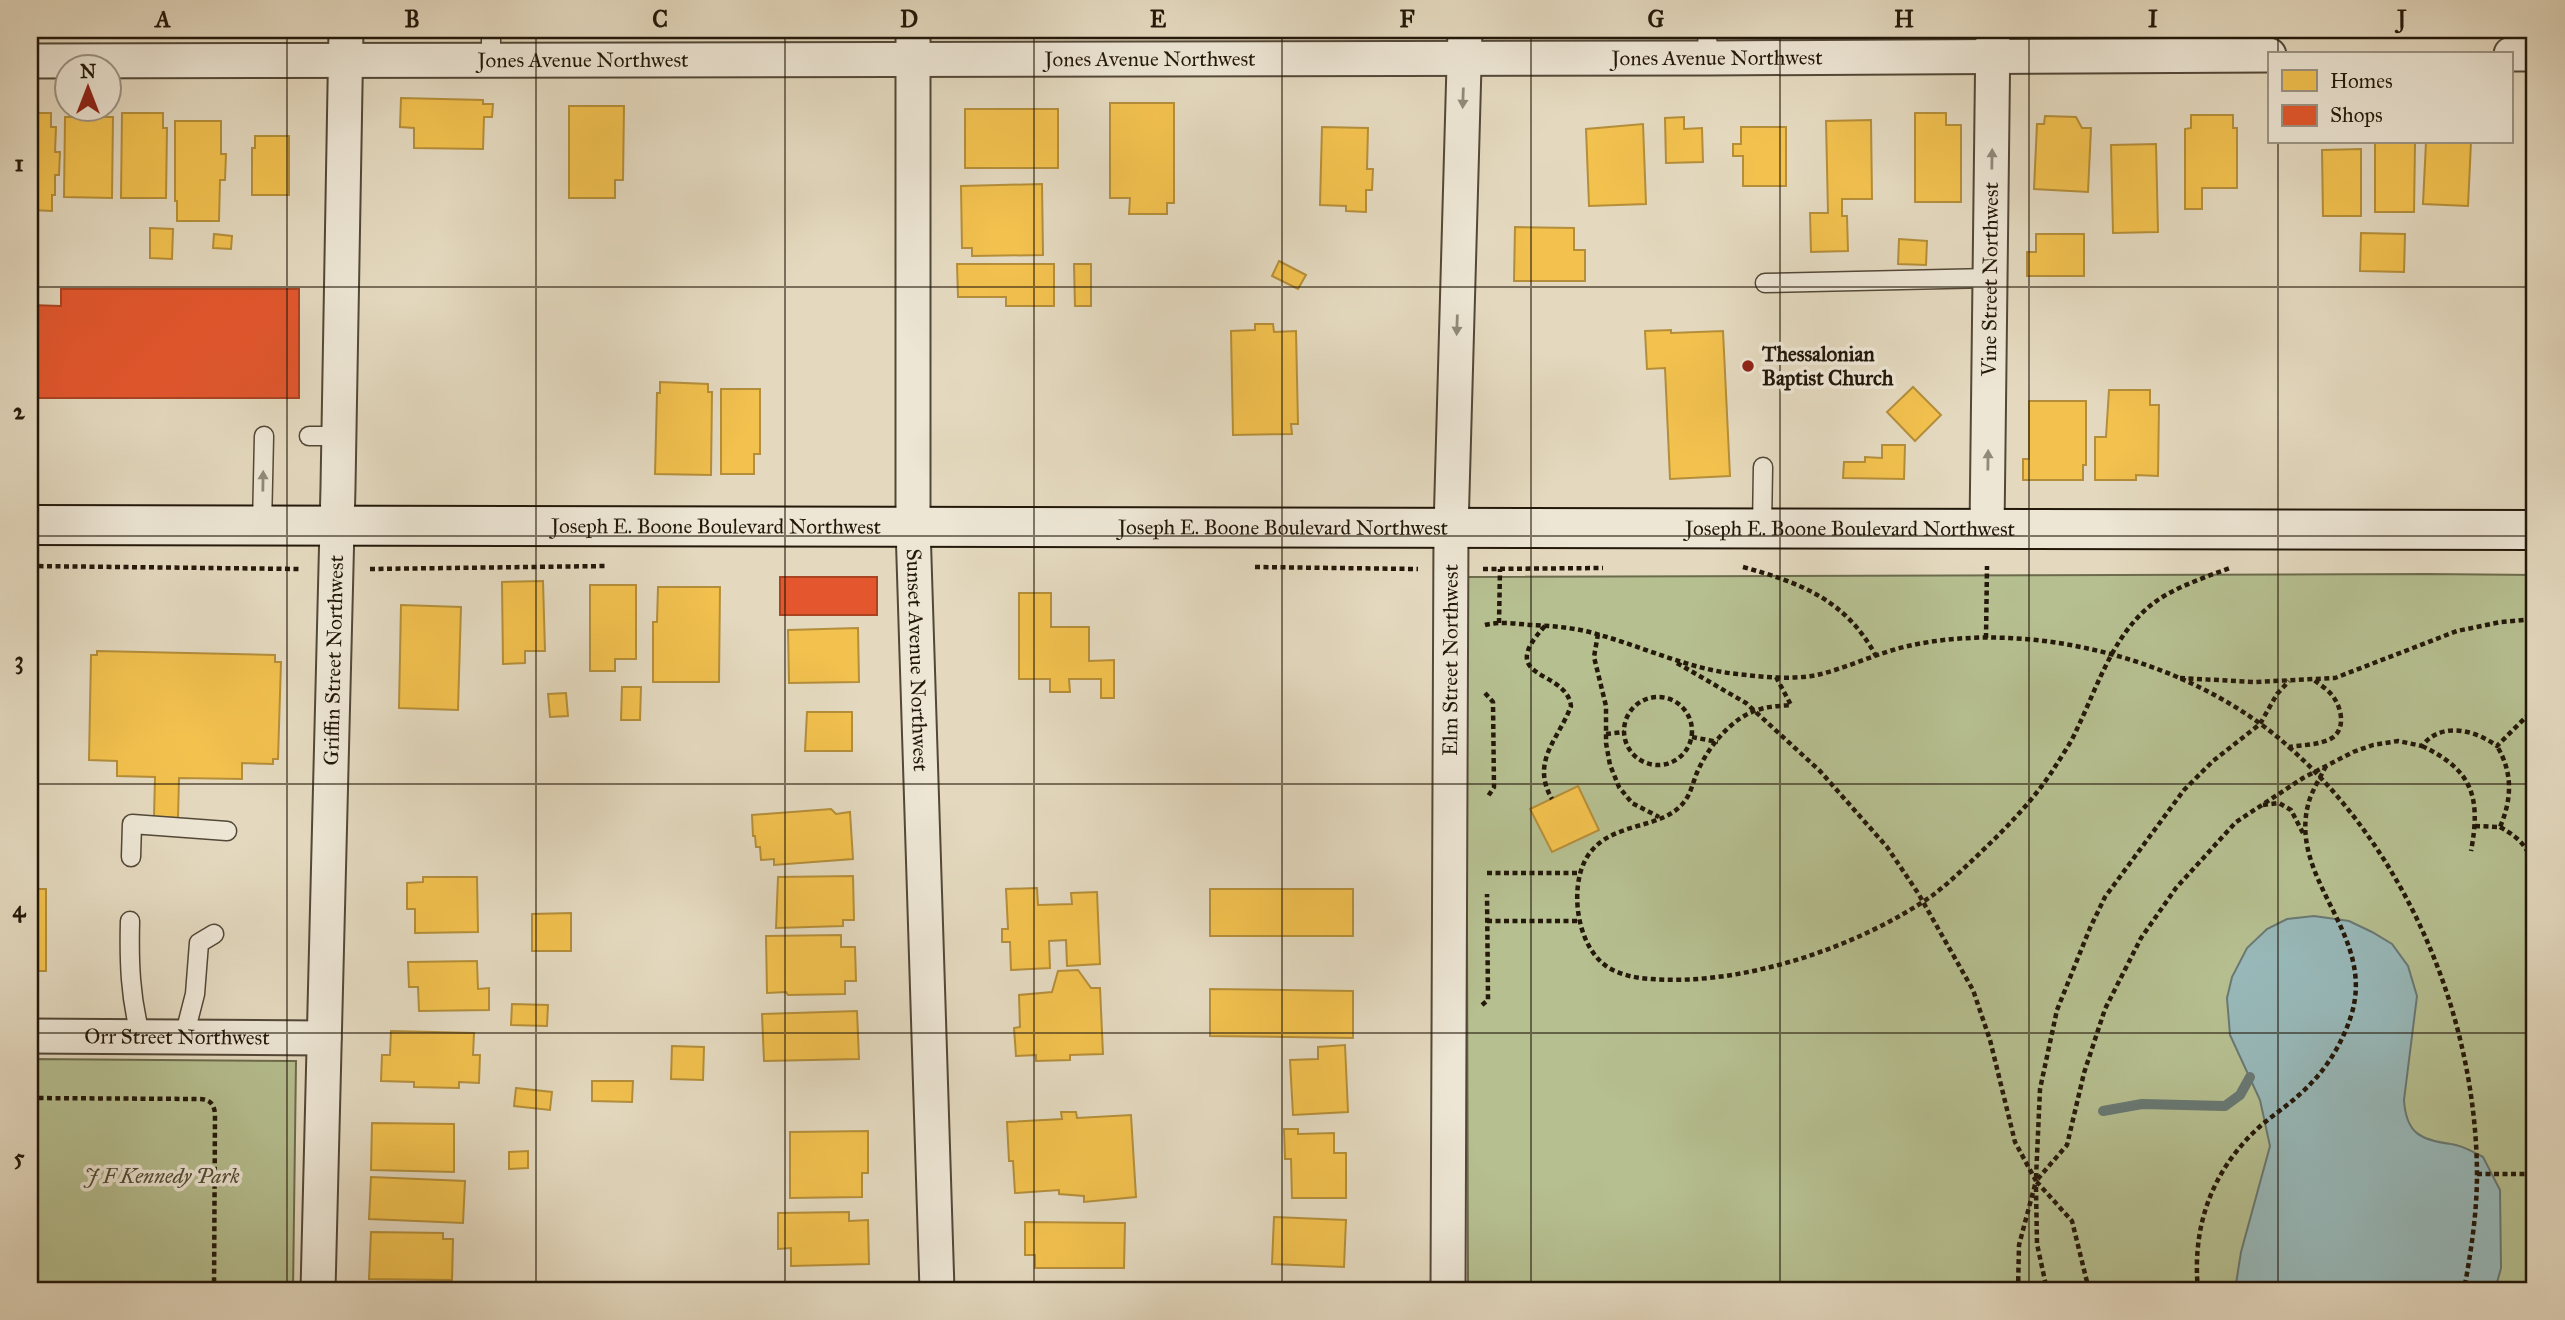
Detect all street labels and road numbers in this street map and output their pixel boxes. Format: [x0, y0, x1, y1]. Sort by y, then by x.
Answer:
street label: Jones Avenue Northwest [1609, 44, 1823, 71]
street label: Jones Avenue Northwest [1042, 46, 1256, 72]
street label: Jones Avenue Northwest [475, 47, 689, 73]
street label: Vine Street Northwest [1976, 181, 2004, 377]
street label: Joseph E. Boone Boulevard Northwest [549, 513, 882, 540]
street label: Joseph E. Boone Boulevard Northwest [1116, 514, 1449, 541]
street label: Joseph E. Boone Boulevard Northwest [1683, 515, 2016, 542]
street label: Sunset Avenue Northwest [901, 548, 934, 772]
street label: Griffin Street Northwest [318, 554, 349, 766]
street label: Elm Street Northwest [1437, 563, 1464, 756]
street label: Orr Street Northwest [84, 1023, 270, 1051]

